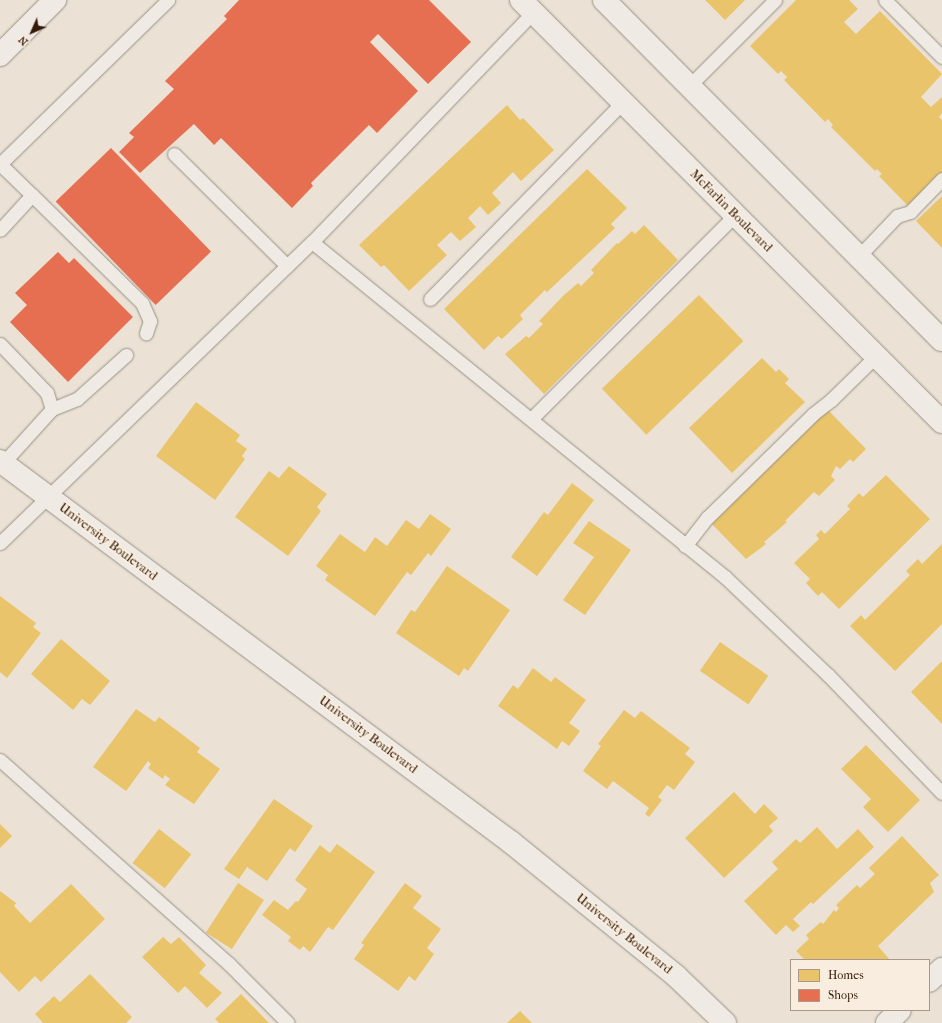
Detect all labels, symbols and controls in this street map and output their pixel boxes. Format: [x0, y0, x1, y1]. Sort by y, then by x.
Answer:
north arrow [12, 12, 52, 52]
text: N [16, 33, 31, 48]
street label: McFarlin Boulevard [686, 166, 776, 256]
street label: University Boulevard [56, 500, 160, 584]
street label: University Boulevard [316, 693, 420, 777]
street label: University Boulevard [573, 890, 675, 978]
legend [790, 959, 930, 1011]
text: Homes [828, 968, 864, 982]
text: Shops [828, 988, 858, 1002]

